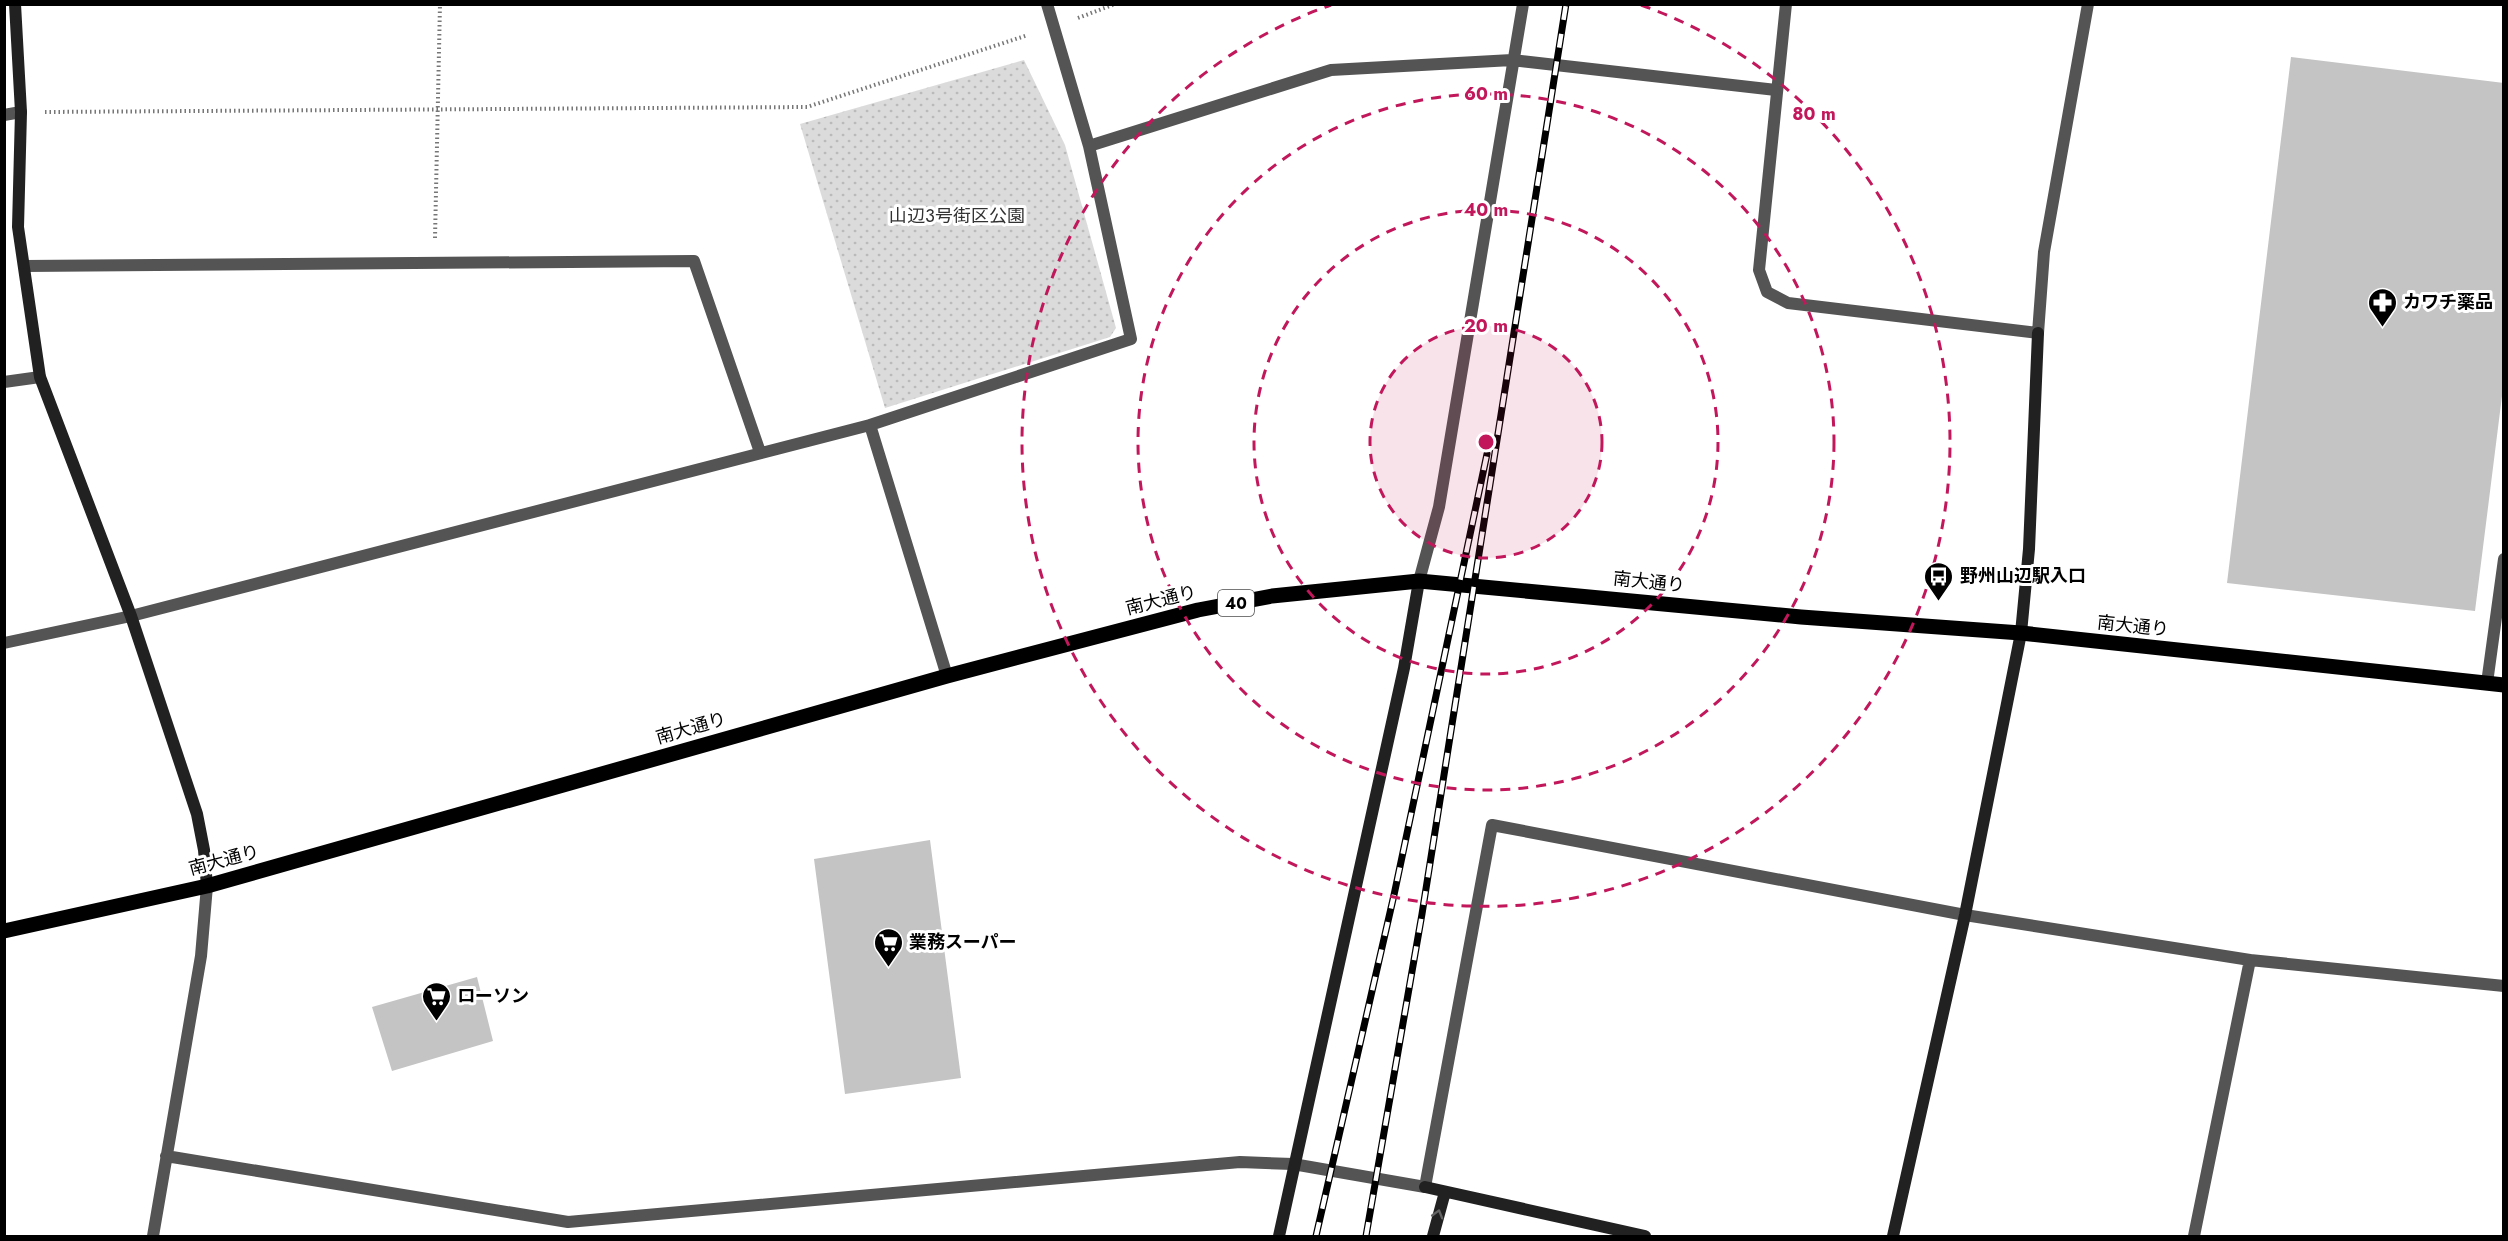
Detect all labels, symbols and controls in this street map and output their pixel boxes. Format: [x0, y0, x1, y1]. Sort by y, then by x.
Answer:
text: 60 m [1464, 81, 1508, 107]
text: 80 m [1792, 101, 1836, 127]
text: 40 m [1464, 197, 1508, 223]
park label: 山辺3号街区公園 [889, 203, 1025, 229]
pharmacy icon: カワチ薬品 [2366, 286, 2398, 328]
place label: カワチ薬品 [2403, 289, 2493, 315]
text: 20 m [1464, 313, 1508, 339]
centre of rings [1476, 432, 1496, 452]
bus stop icon: 野州山辺駅入口 [1923, 560, 1955, 602]
place label: 野州山辺駅入口 [1960, 563, 2086, 589]
street label: 南大通り [1612, 565, 1686, 599]
street label: 南大通り [1123, 579, 1199, 621]
road number: 40 [1218, 590, 1254, 616]
street label: 南大通り [2096, 609, 2170, 643]
street label: 南大通り [653, 706, 729, 750]
street label: 南大通り [186, 838, 262, 882]
supermarket icon: 業務スーパー [872, 926, 904, 968]
place label: 業務スーパー [909, 929, 1017, 955]
supermarket icon: ローソン [420, 980, 452, 1022]
place label: ローソン [457, 983, 529, 1009]
one-way arrow [1431, 1209, 1444, 1219]

